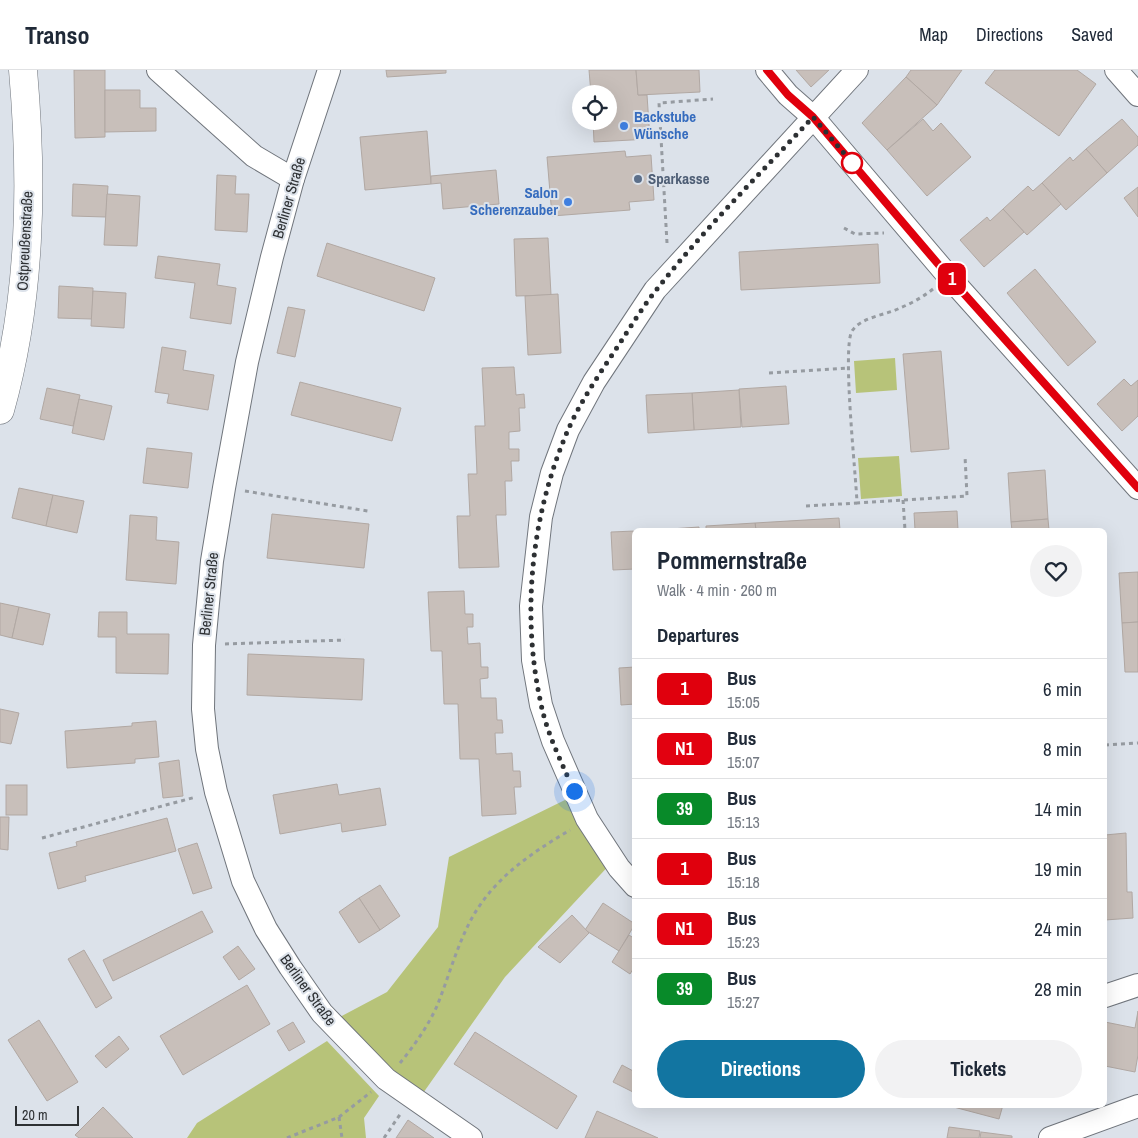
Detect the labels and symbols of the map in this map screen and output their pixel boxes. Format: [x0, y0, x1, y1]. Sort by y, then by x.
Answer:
place label: Backstube Wünsche [634, 106, 696, 144]
marker: Backstube Wünsche [618, 120, 630, 132]
unlabelled marker [841, 152, 863, 174]
street label: Berliner Straße [267, 155, 310, 241]
place label: Sparkasse [648, 168, 710, 189]
marker: Sparkasse [632, 173, 644, 185]
place label: Salon Scherenzauber [470, 182, 558, 220]
street label: Ostpreußenstraße [11, 190, 38, 291]
marker: Salon Scherenzauber [562, 196, 574, 208]
line badge: 1 [936, 263, 968, 295]
street label: Berliner Straße [194, 551, 223, 637]
your location [562, 779, 587, 804]
street label: Berliner Straße [275, 950, 342, 1030]
scale bar [15, 1103, 79, 1126]

